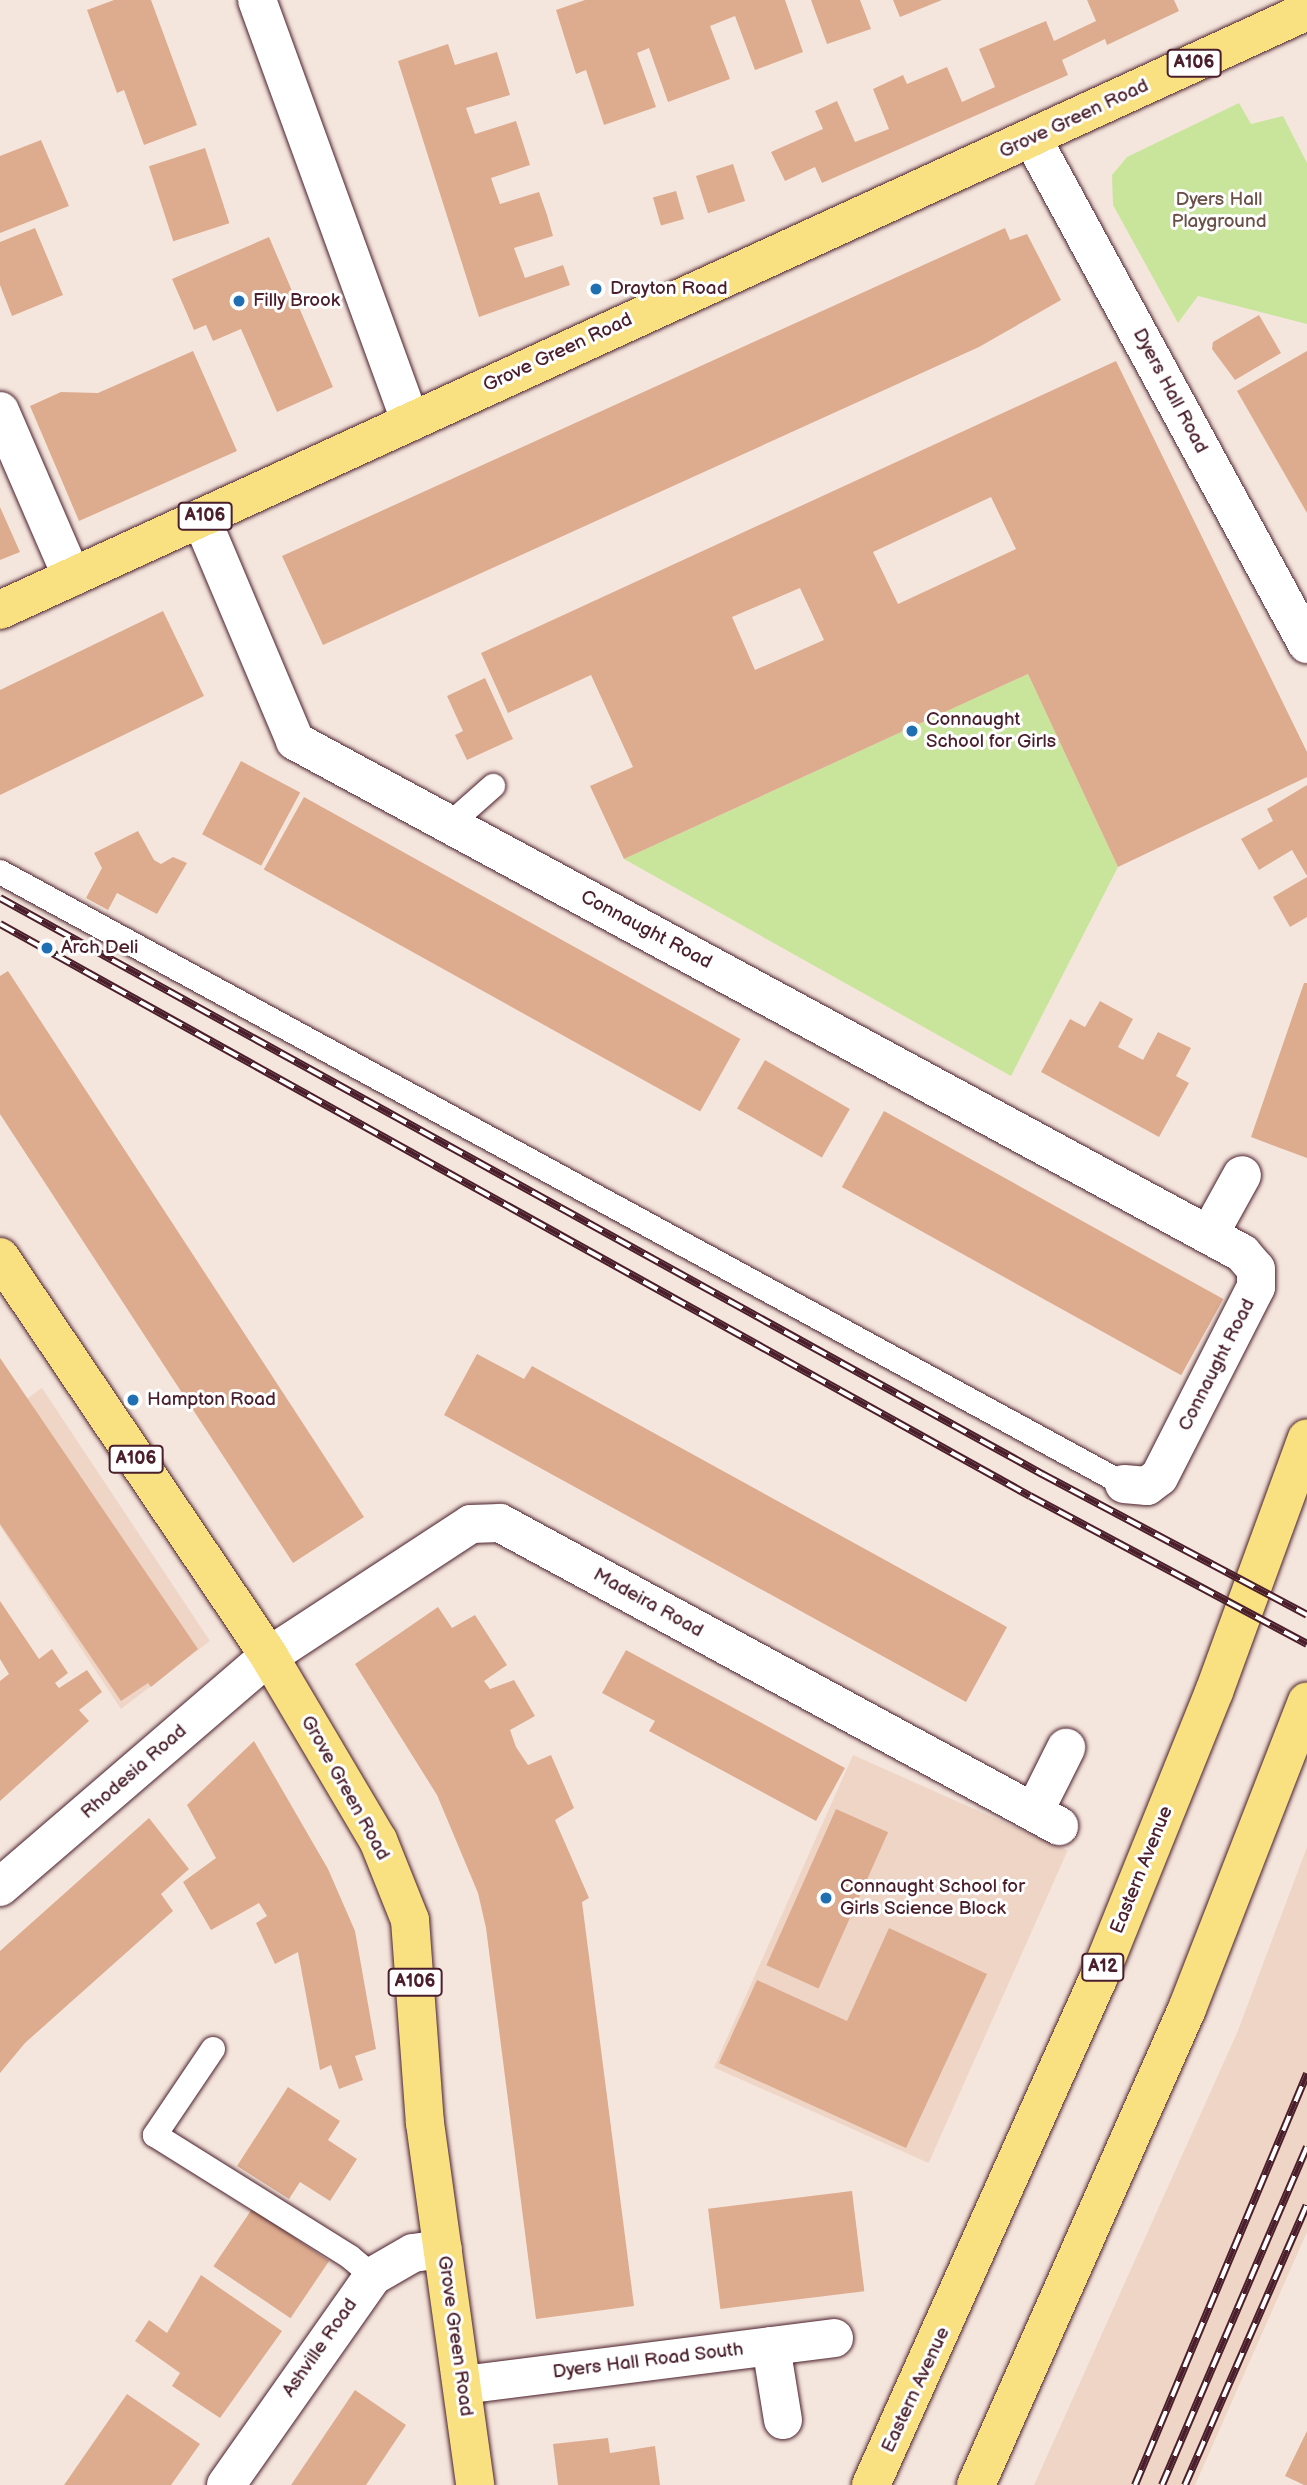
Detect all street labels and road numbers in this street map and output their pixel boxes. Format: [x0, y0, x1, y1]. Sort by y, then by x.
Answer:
road number: A106 [1166, 48, 1222, 78]
street label: Grove Green Road [996, 74, 1152, 164]
street label: Grove Green Road [480, 308, 636, 398]
street label: Dyers Hall Road [1128, 325, 1212, 457]
road number: A106 [177, 502, 233, 530]
street label: Connaught Road [576, 886, 716, 974]
street label: Connaught Road [1174, 1295, 1260, 1435]
road number: A106 [108, 1444, 164, 1474]
street label: Madeira Road [589, 1563, 707, 1643]
street label: Grove Green Road [296, 1712, 394, 1864]
street label: Rhodesia Road [76, 1720, 192, 1824]
street label: Eastern Avenue [1106, 1803, 1178, 1937]
road number: A12 [1080, 1952, 1126, 1982]
road number: A106 [387, 1968, 443, 1996]
street label: Grove Green Road [432, 2254, 478, 2418]
street label: Ashville Road [278, 2294, 362, 2402]
street label: Eastern Avenue [877, 2324, 955, 2456]
street label: Dyers Hall Road South [551, 2338, 745, 2384]

